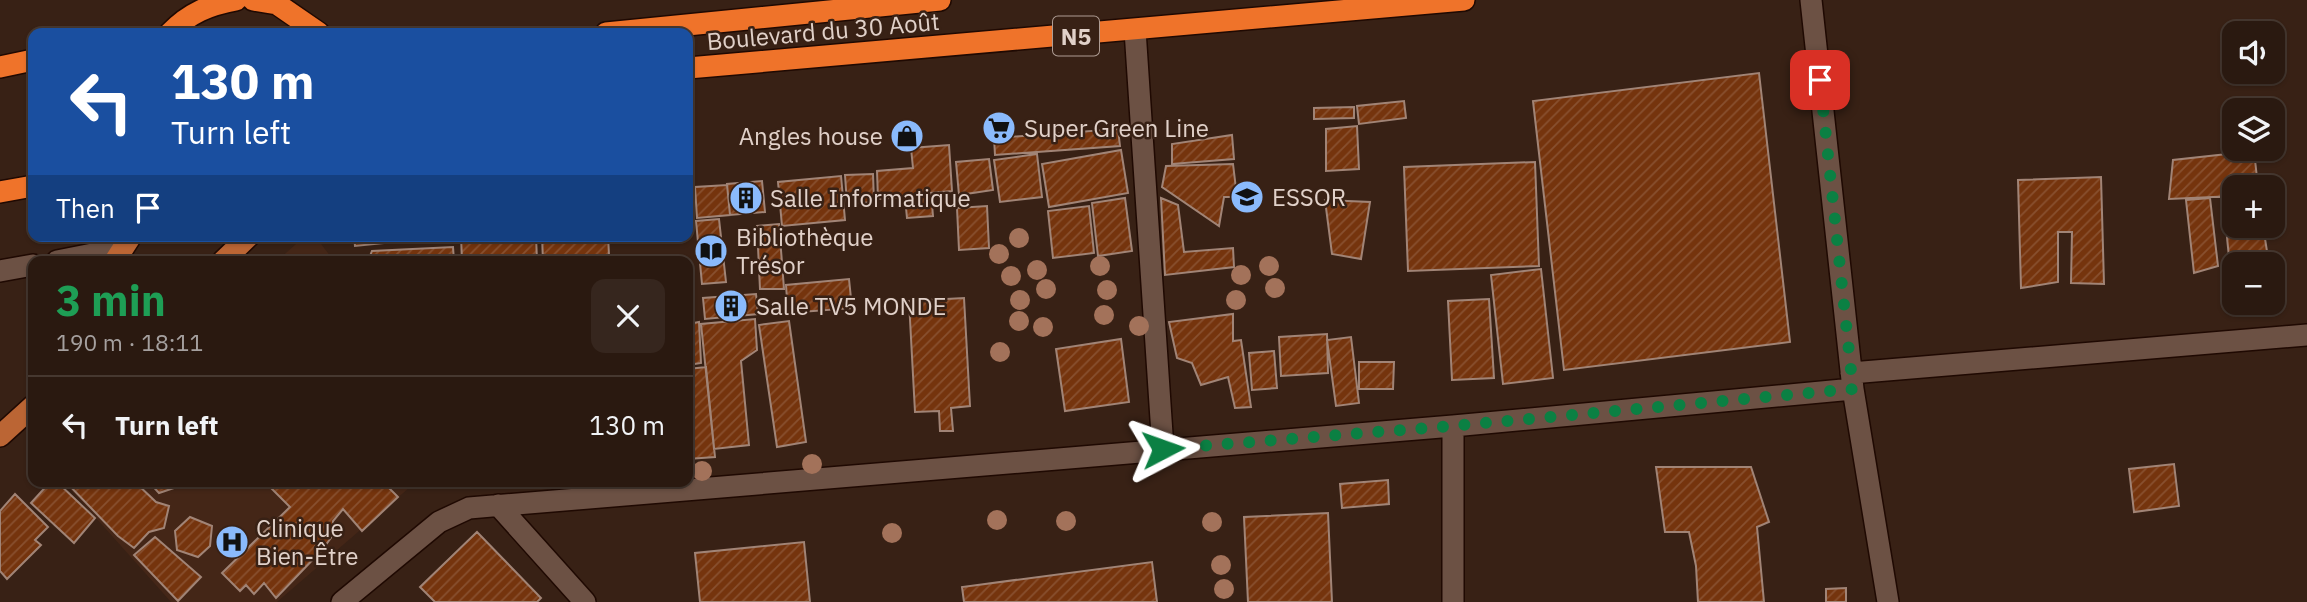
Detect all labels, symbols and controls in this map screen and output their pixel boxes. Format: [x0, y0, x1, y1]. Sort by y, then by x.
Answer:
street label: Boulevard du 30 Août [705, 5, 941, 57]
road number: N5 [1053, 17, 1099, 56]
map controls [2222, 21, 2285, 315]
button: sound [2222, 21, 2285, 84]
text: 130 m [171, 49, 315, 112]
pin [1790, 50, 1850, 110]
icon: left [56, 56, 147, 147]
icon: arrive [1801, 61, 1839, 99]
button: layers [2222, 98, 2285, 161]
supermarket icon: Super Green Line [980, 109, 1018, 147]
text: Turn left [171, 111, 291, 153]
place label: Super Green Line [1024, 112, 1209, 144]
shop icon: Angles house [888, 117, 926, 155]
place label: Angles house [739, 120, 883, 152]
button: + [2222, 175, 2285, 238]
school or university icon: ESSOR [1228, 178, 1266, 216]
building icon: Salle Informatique [727, 179, 765, 217]
place label: ESSOR [1272, 181, 1346, 213]
place label: Salle Informatique [770, 182, 971, 214]
icon: arrive [129, 189, 167, 227]
text: Then [56, 191, 115, 225]
place label: Bibliothèque Trésor [736, 221, 874, 281]
library icon: Bibliothèque Trésor [692, 232, 730, 270]
button: − [2222, 252, 2285, 315]
text: 3 min [56, 273, 166, 328]
button: close [591, 279, 665, 353]
building icon: Salle TV5 MONDE [712, 287, 750, 325]
place label: Salle TV5 MONDE [756, 290, 947, 322]
text: 190 m · 18:11 [56, 327, 203, 357]
icon: left [56, 406, 94, 444]
text: Turn left [115, 408, 218, 442]
text: 130 m [589, 408, 665, 442]
position arrow [1126, 412, 1200, 486]
place label: Clinique Bien-Être [256, 512, 358, 572]
hospital icon: Clinique Bien-Être [213, 523, 251, 561]

